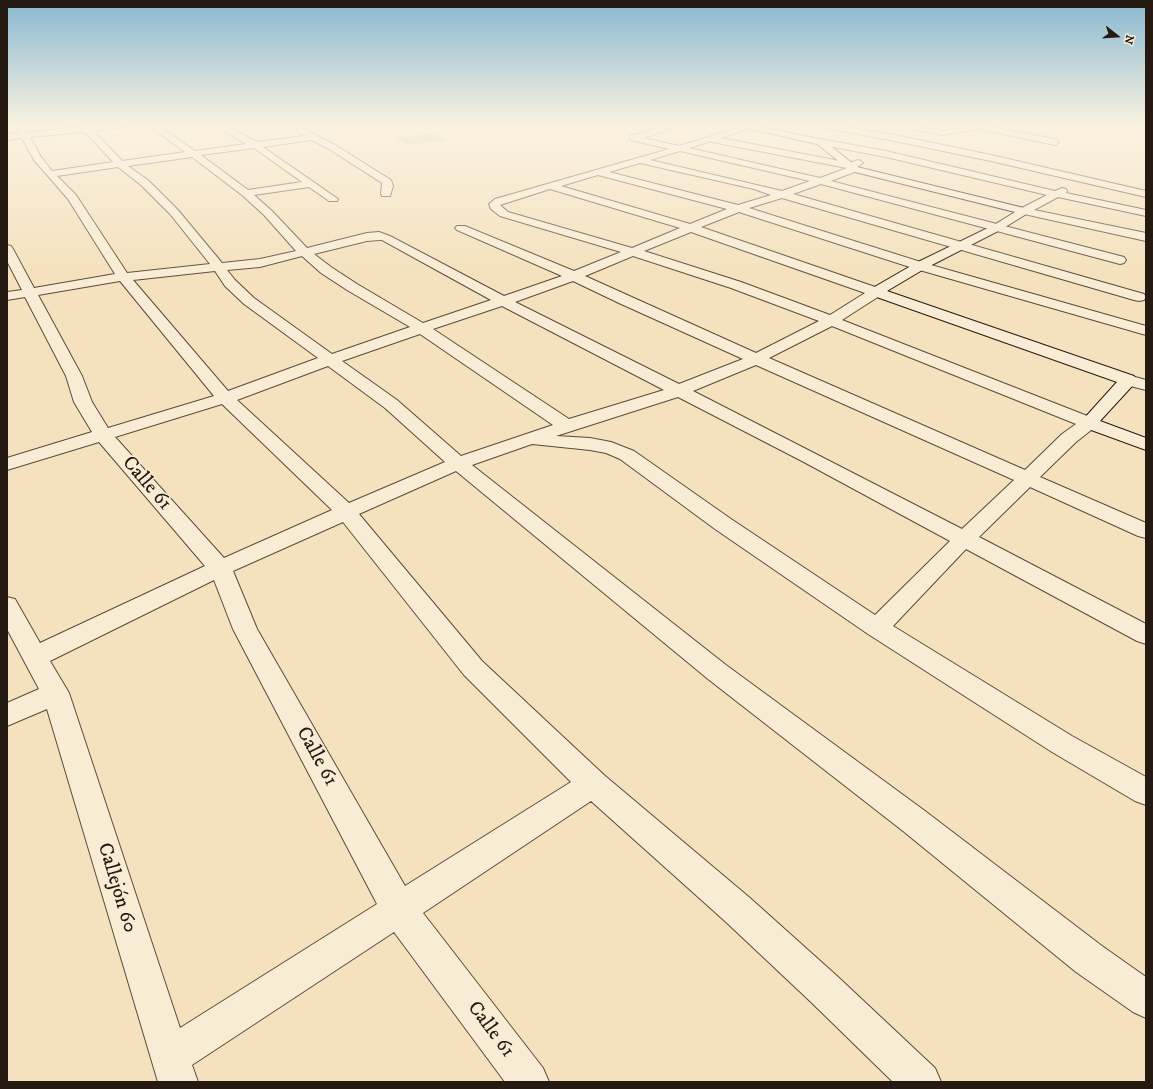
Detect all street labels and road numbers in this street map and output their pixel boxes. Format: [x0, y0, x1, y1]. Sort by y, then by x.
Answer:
street label: Calle 61 [116, 452, 176, 516]
street label: Calle 61 [290, 723, 342, 791]
street label: Callejón 60 [91, 840, 141, 936]
street label: Calle 61 [461, 997, 519, 1063]

